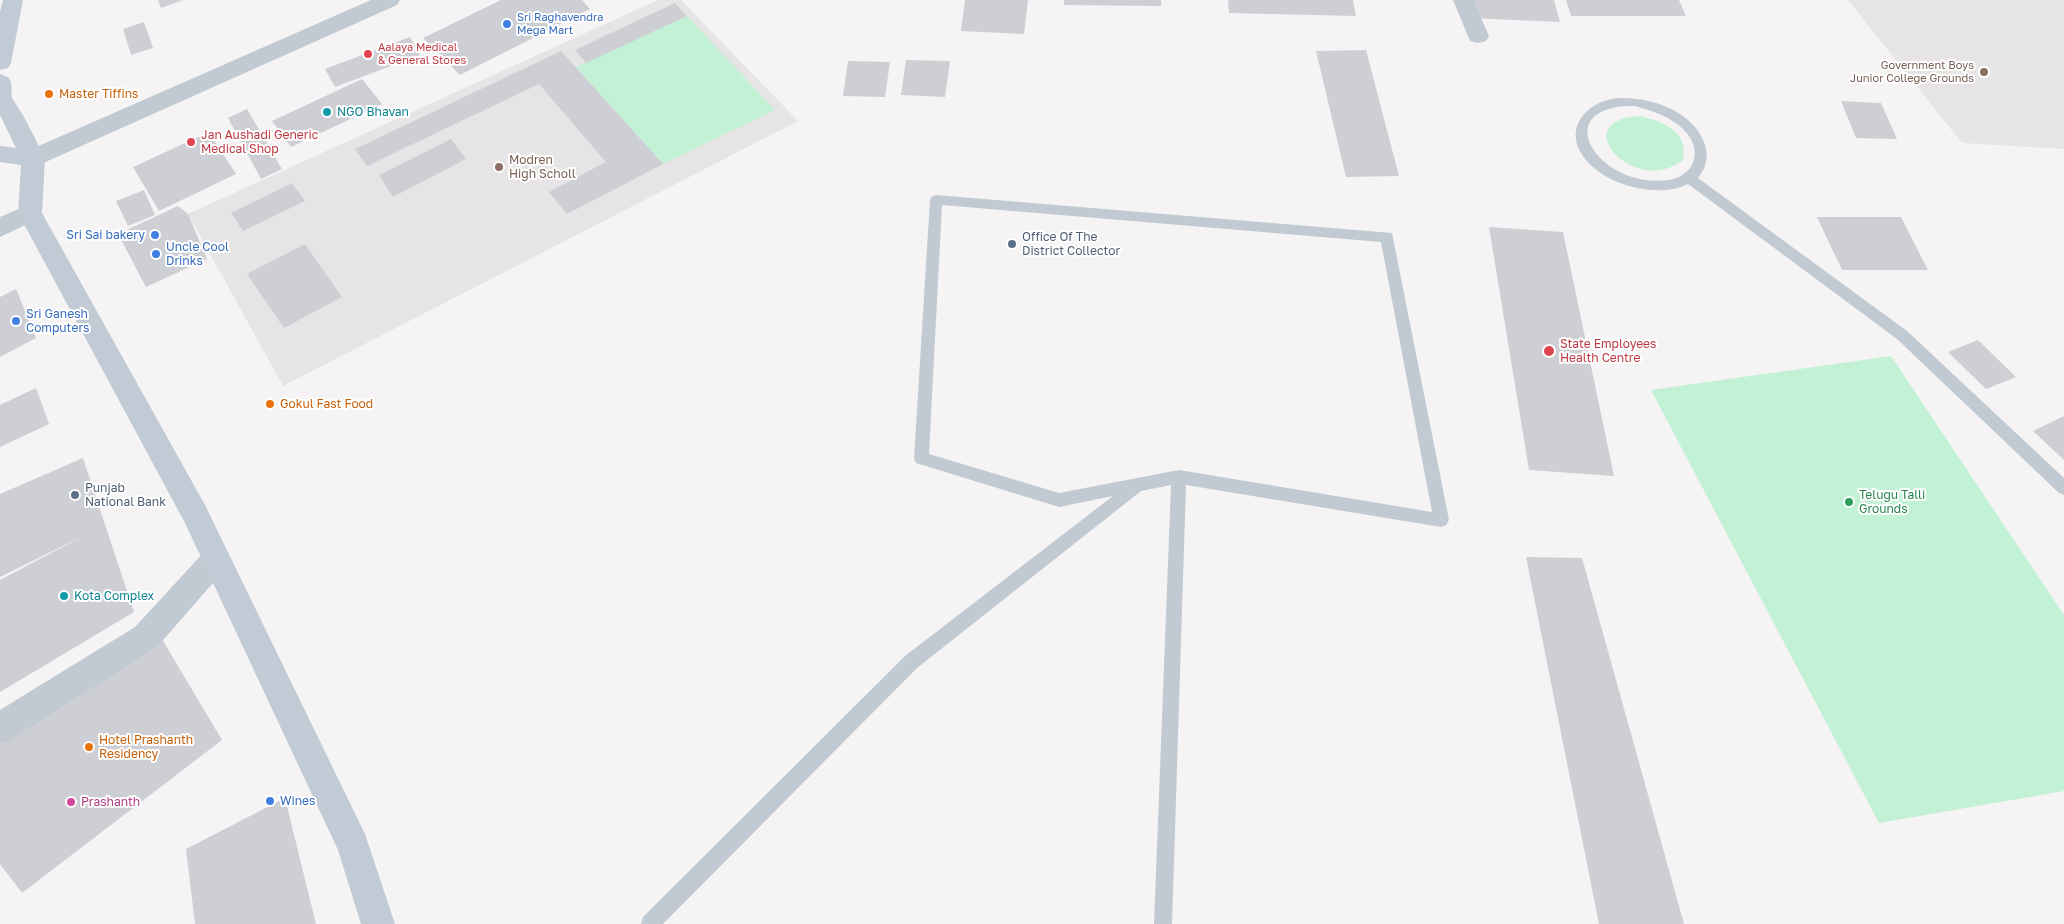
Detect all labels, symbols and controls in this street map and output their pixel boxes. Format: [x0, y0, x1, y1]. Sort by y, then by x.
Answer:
place label: Sri Raghavendra Mega Mart [517, 11, 603, 37]
marker: Sri Raghavendra Mega Mart [501, 18, 513, 30]
place label: Aalaya Medical & General Stores [378, 41, 466, 67]
marker: Aalaya Medical & General Stores [362, 48, 374, 60]
place label: Government Boys Junior College Grounds [1850, 59, 1974, 85]
marker: Government Boys Junior College Grounds [1978, 66, 1990, 78]
place label: Master Tiffins [59, 87, 138, 101]
marker: Master Tiffins [43, 88, 55, 100]
place label: NGO Bhavan [337, 105, 409, 119]
marker: NGO Bhavan [321, 106, 333, 118]
place label: Jan Aushadi Generic Medical Shop [201, 128, 318, 156]
marker: Jan Aushadi Generic Medical Shop [185, 136, 197, 148]
place label: Modren High Scholl [509, 153, 576, 181]
marker: Modren High Scholl [493, 161, 505, 173]
place label: Sri Sai bakery [66, 228, 145, 242]
marker: Sri Sai bakery [149, 229, 161, 241]
place label: Office Of The District Collector [1022, 230, 1120, 258]
marker: Office Of The District Collector [1006, 238, 1018, 250]
place label: Uncle Cool Drinks [166, 240, 229, 268]
marker: Uncle Cool Drinks [150, 248, 162, 260]
place label: Sri Ganesh Computers [26, 307, 89, 335]
marker: Sri Ganesh Computers [10, 315, 22, 327]
place label: State Employees Health Centre [1560, 337, 1656, 365]
marker: State Employees Health Centre [1542, 344, 1556, 358]
place label: Gokul Fast Food [280, 397, 373, 411]
marker: Gokul Fast Food [264, 398, 276, 410]
place label: Punjab National Bank [85, 481, 166, 509]
place label: Telugu Talli Grounds [1859, 488, 1925, 516]
marker: Punjab National Bank [69, 489, 81, 501]
marker: Telugu Talli Grounds [1843, 496, 1855, 508]
place label: Kota Complex [74, 589, 154, 603]
marker: Kota Complex [58, 590, 70, 602]
place label: Hotel Prashanth Residency [99, 733, 193, 761]
marker: Hotel Prashanth Residency [83, 741, 95, 753]
place label: Wines [280, 794, 315, 808]
place label: Prashanth [81, 795, 140, 809]
marker: Wines [264, 795, 276, 807]
marker: Prashanth [65, 796, 77, 808]

